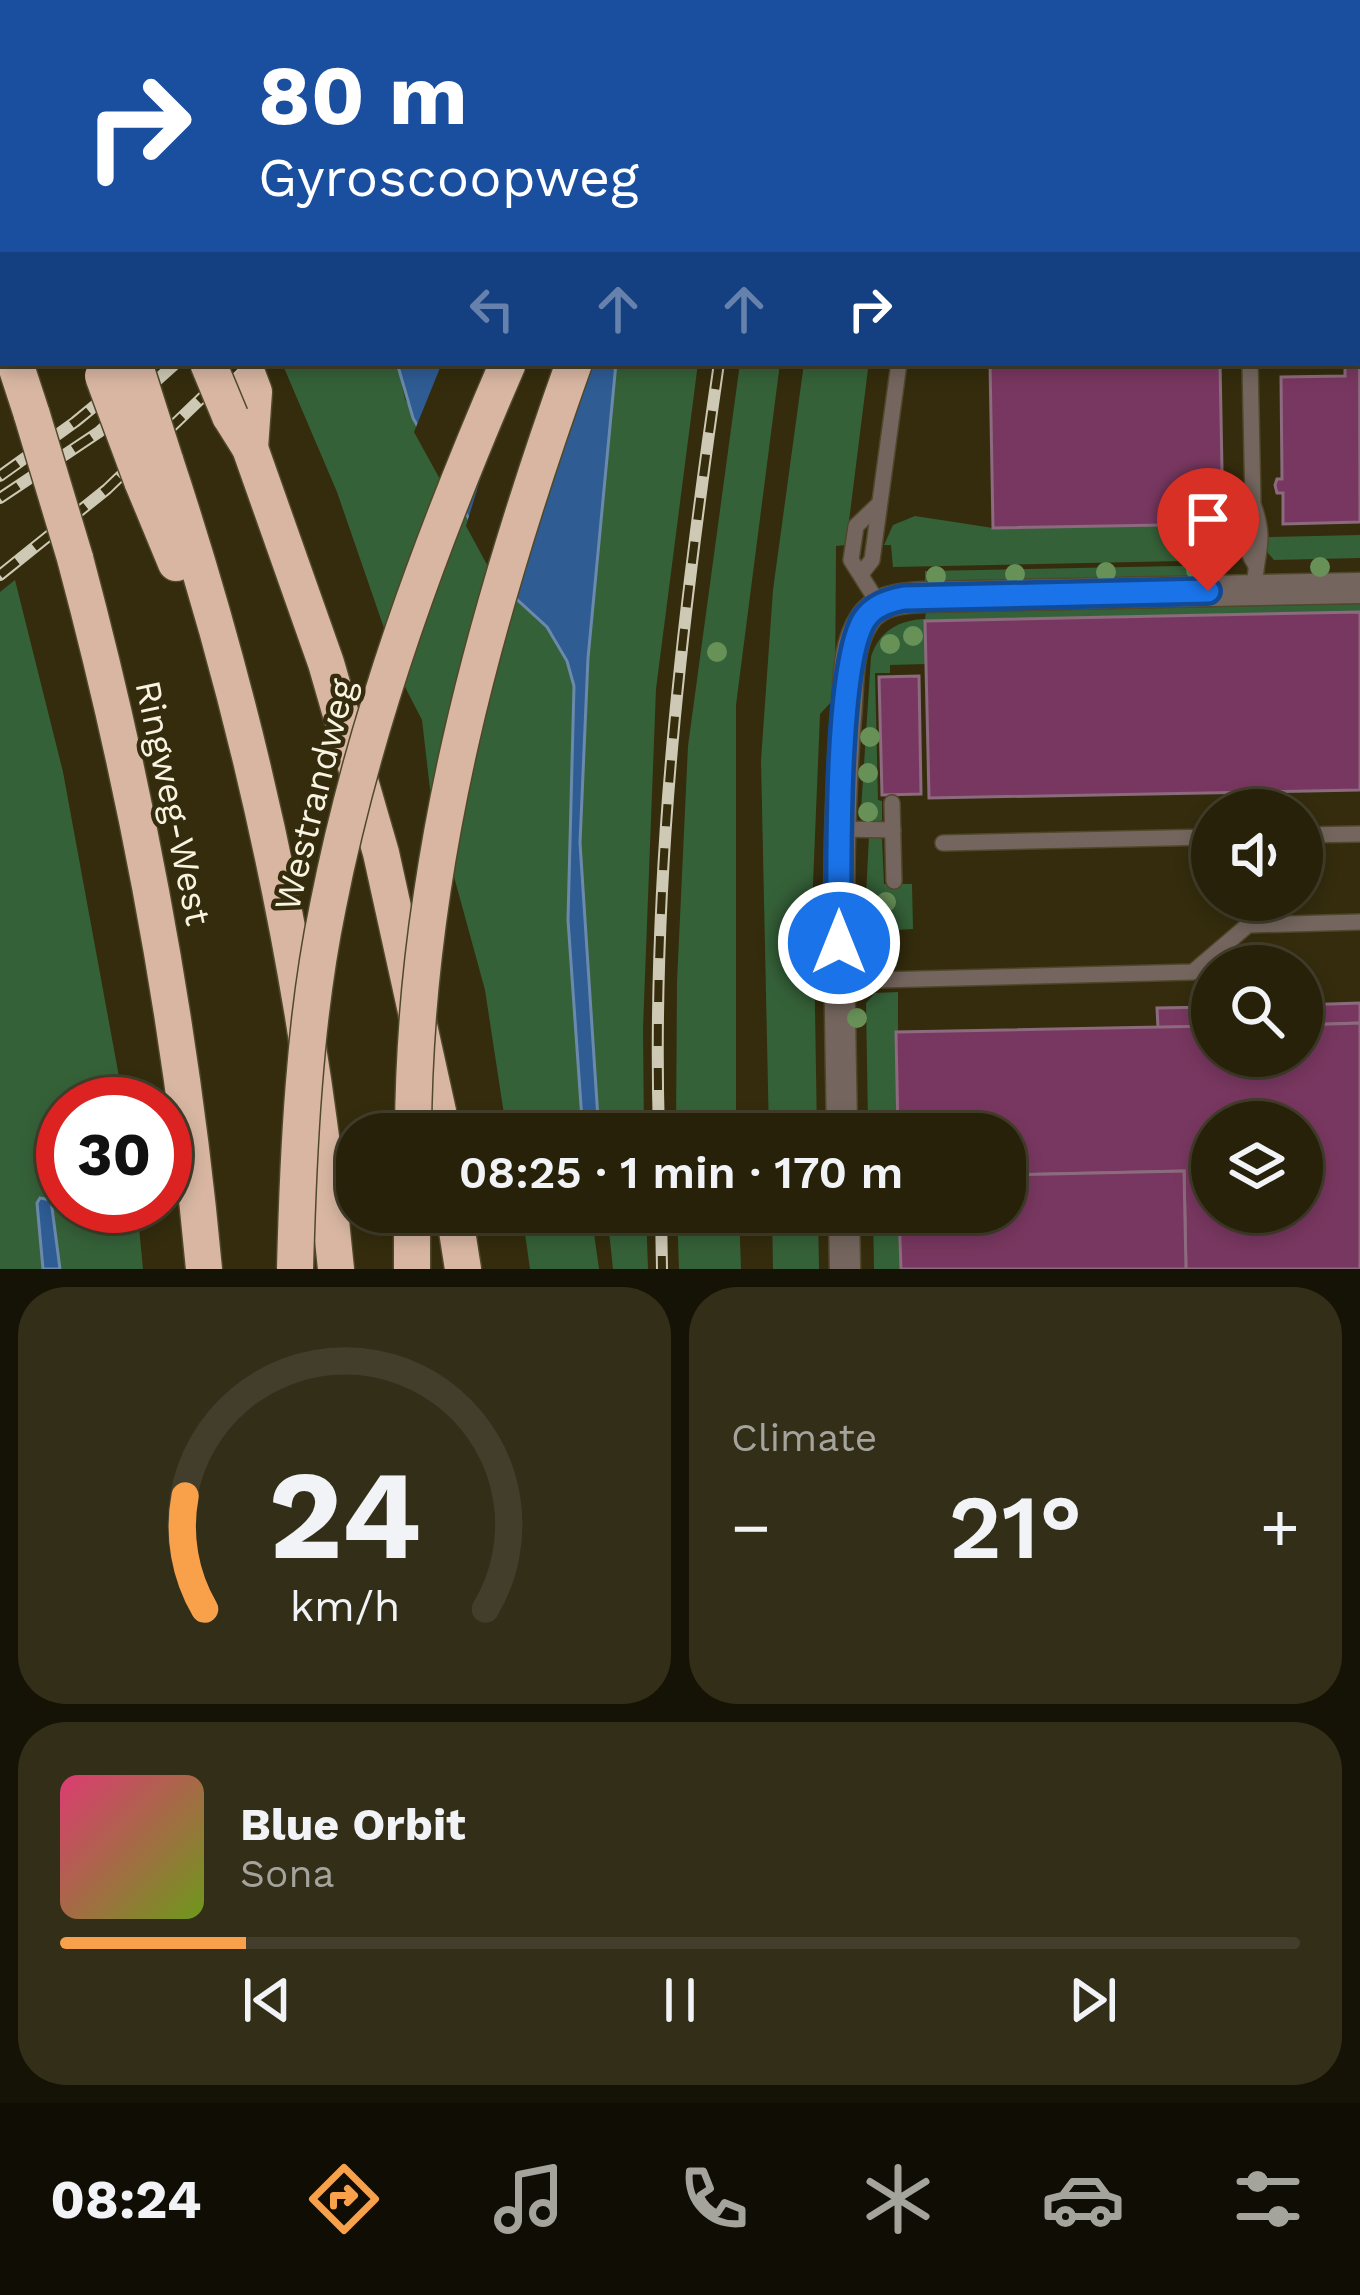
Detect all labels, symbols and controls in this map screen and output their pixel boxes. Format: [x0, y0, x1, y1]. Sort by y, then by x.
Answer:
text: 80 m [258, 46, 468, 144]
icon: right [60, 48, 216, 204]
text: Gyroscoopweg [258, 146, 639, 209]
icon: left [459, 276, 525, 342]
icon: ahead [585, 276, 651, 342]
icon: ahead [711, 276, 777, 342]
icon: right [837, 276, 903, 342]
pin [1157, 468, 1259, 591]
icon: arrive [1175, 486, 1241, 552]
street label: Westrandweg [266, 674, 364, 915]
street label: Ringweg-West [127, 677, 219, 929]
map controls [1191, 789, 1323, 1233]
button: sound [1191, 789, 1323, 921]
position arrow [776, 880, 902, 1006]
button: search [1191, 945, 1323, 1077]
speed limit sign: 30 [36, 1077, 192, 1233]
button: layers [1191, 1101, 1323, 1233]
text: 08:25 · 1 min · 170 m [459, 1146, 903, 1199]
text: Climate [731, 1415, 877, 1460]
text: 24 [268, 1442, 421, 1588]
text: 21° [948, 1474, 1083, 1580]
text: − [731, 1489, 771, 1566]
text: + [1260, 1489, 1300, 1566]
text: km/h [289, 1580, 400, 1630]
text: Blue Orbit [240, 1798, 466, 1851]
text: Sona [240, 1851, 335, 1896]
icon: previous [234, 1967, 300, 2033]
icon: pause [647, 1967, 713, 2033]
icon: next [1060, 1967, 1126, 2033]
icon: directions [302, 2157, 386, 2241]
icon: music [487, 2157, 571, 2241]
icon: phone [672, 2157, 756, 2241]
icon: climate [856, 2157, 940, 2241]
icon: car [1041, 2157, 1125, 2241]
icon: filters [1226, 2157, 1310, 2241]
text: 08:24 [50, 2168, 202, 2231]

